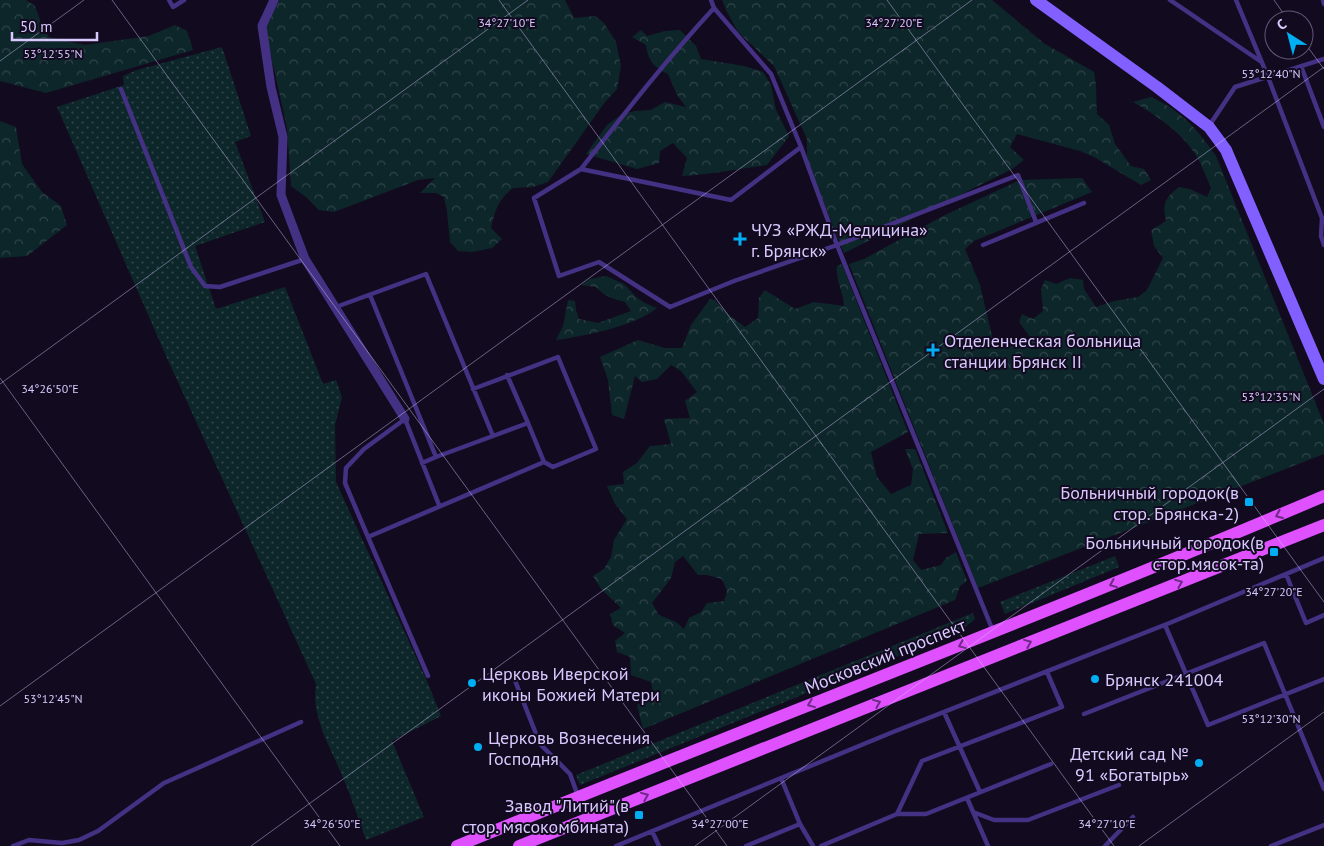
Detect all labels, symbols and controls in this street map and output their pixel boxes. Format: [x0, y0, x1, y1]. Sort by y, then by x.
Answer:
scale bar [12, 10, 98, 42]
north arrow [1264, 10, 1314, 60]
text: 34°27'10"E [478, 15, 536, 30]
text: 34°27'20"E [865, 15, 923, 30]
text: С [1273, 15, 1290, 34]
text: 50 m [20, 17, 53, 36]
text: 53°12'55"N [23, 46, 83, 61]
text: 53°12'40"N [1241, 66, 1301, 81]
place label: ЧУЗ «РЖД-Медицина» г. Брянск» [751, 218, 928, 262]
marker: ЧУЗ «РЖД-Медицина» г. Брянск» [733, 232, 747, 246]
place label: Отделенческая больница станции Брянск II [944, 329, 1141, 373]
marker: Отделенческая больница станции Брянск II [926, 343, 940, 357]
text: 34°26'50"E [21, 381, 79, 396]
text: 53°12'35"N [1241, 389, 1301, 404]
place label: Больничный городок(в стор. Брянска-2) [1060, 481, 1239, 525]
marker: Больничный городок(в стор. Брянска-2) [1243, 496, 1255, 508]
one-way arrow [1275, 509, 1284, 520]
place label: Больничный городок(в стор.мясок-та) [1085, 531, 1264, 575]
marker: Больничный городок(в стор.мясок-та) [1268, 546, 1280, 558]
one-way arrow [1109, 578, 1118, 588]
one-way arrow [1174, 579, 1183, 589]
text: 34°27'20"E [1245, 584, 1303, 599]
street label: Московский проспект [801, 613, 970, 699]
one-way arrow [958, 638, 967, 649]
one-way arrow [1023, 639, 1032, 649]
place label: Церковь Иверской иконы Божией Матери [482, 662, 660, 706]
place label: Брянск 241004 [1105, 668, 1223, 691]
marker: Брянск 241004 [1089, 673, 1101, 685]
marker: Церковь Иверской иконы Божией Матери [466, 677, 478, 689]
text: 53°12'45"N [23, 691, 83, 706]
one-way arrow [807, 698, 816, 709]
one-way arrow [873, 699, 881, 709]
text: 53°12'30"N [1241, 711, 1301, 726]
place label: Церковь Вознесения Господня [488, 726, 650, 770]
marker: Церковь Вознесения Господня [472, 741, 484, 753]
place label: Детский сад № 91 «Богатырь» [1070, 742, 1189, 786]
marker: Детский сад № 91 «Богатырь» [1193, 757, 1205, 769]
one-way arrow [640, 791, 649, 802]
place label: Завод "Литий"(в стор. мясокомбината) [461, 794, 629, 838]
marker: Завод "Литий"(в стор. мясокомбината) [633, 809, 645, 821]
text: 34°26'50"E [303, 816, 361, 831]
text: 34°27'00"E [691, 816, 749, 831]
text: 34°27'10"E [1078, 816, 1136, 831]

